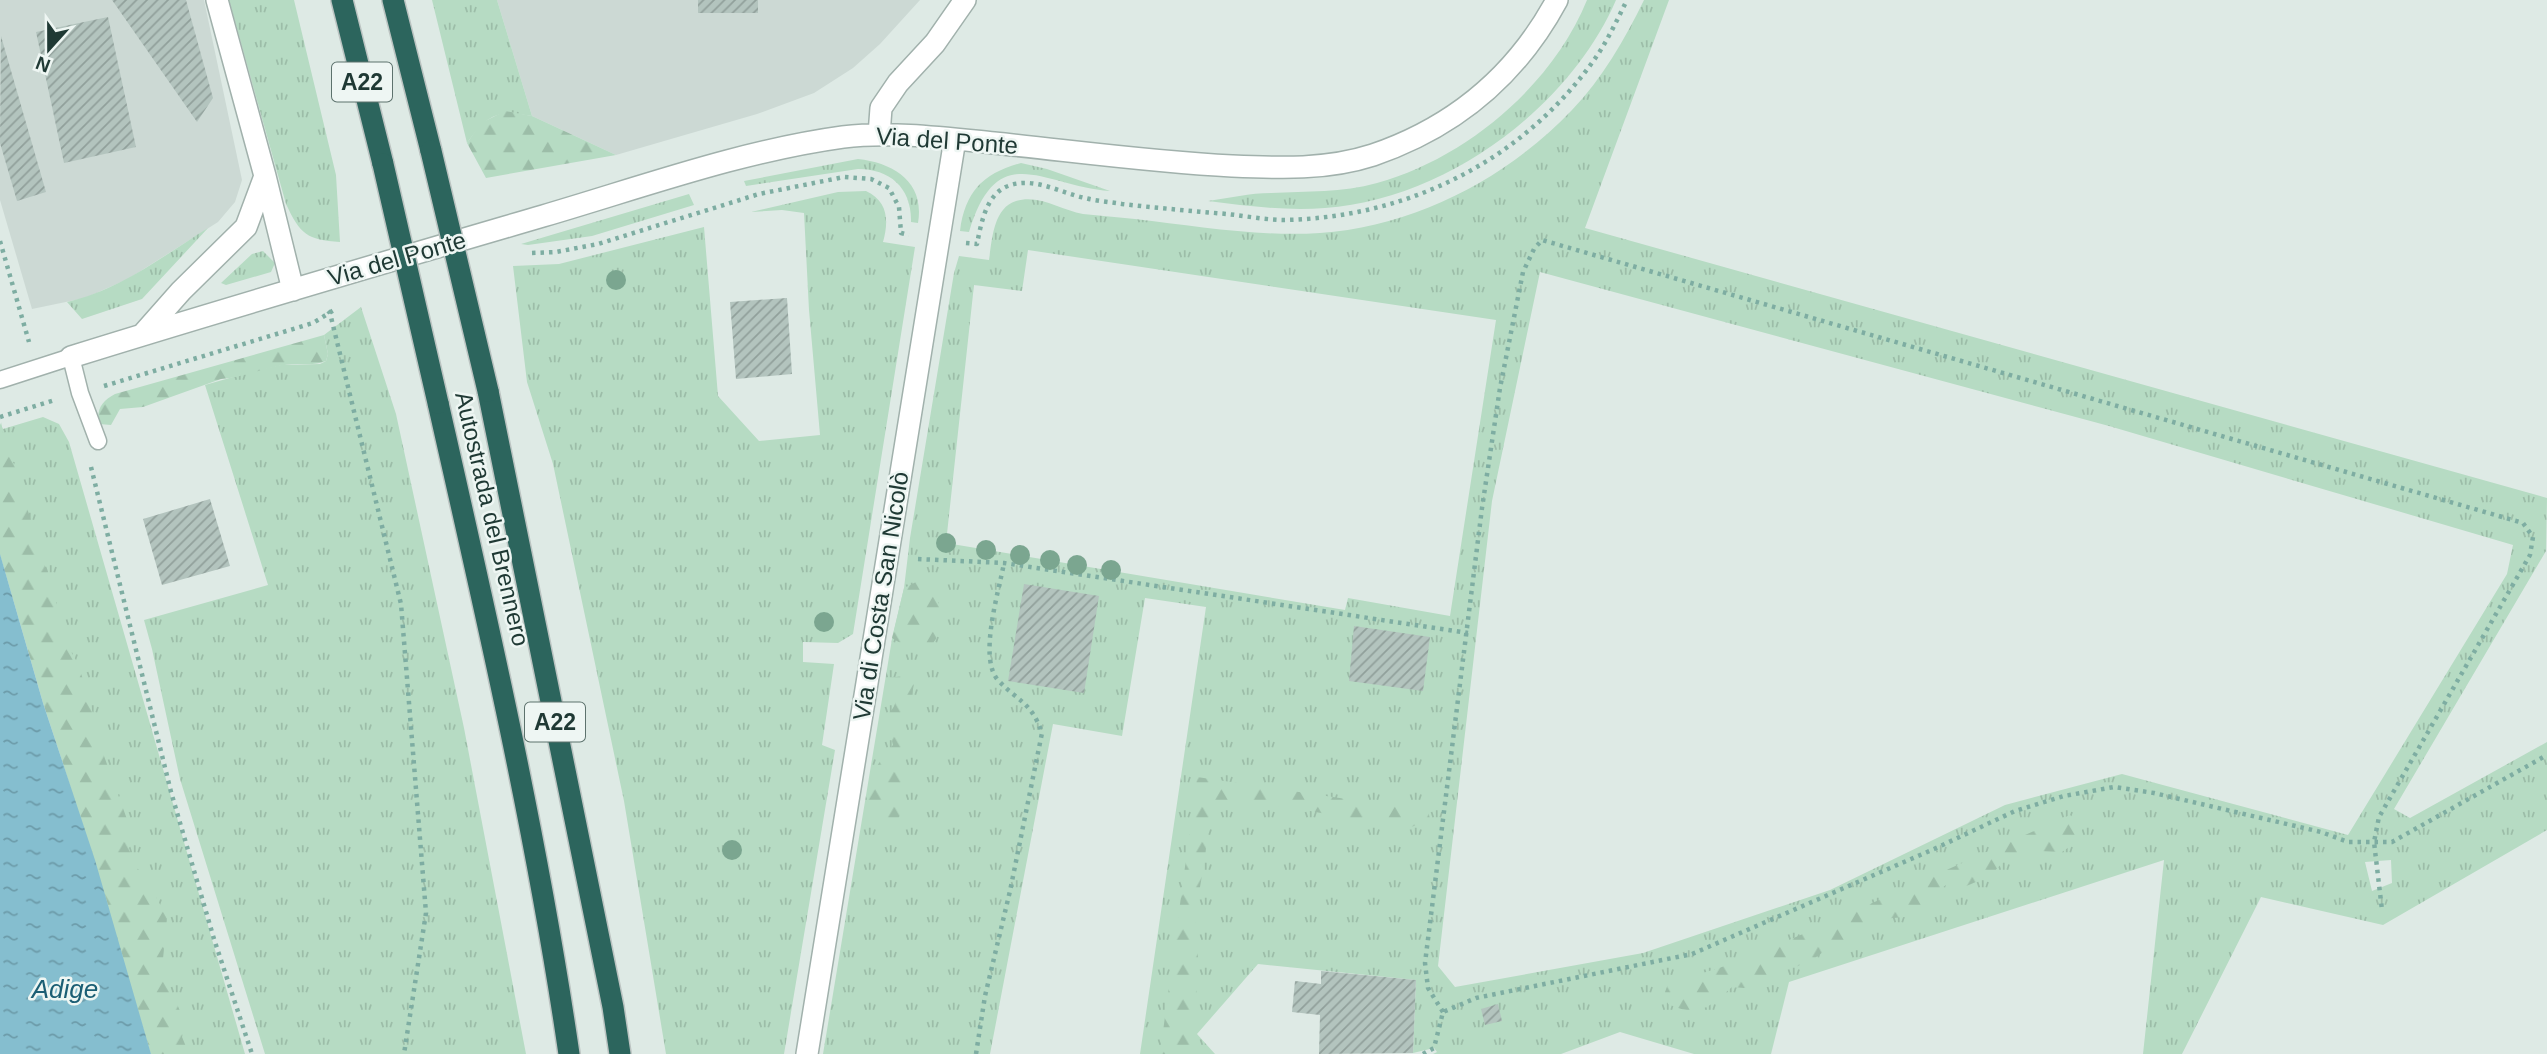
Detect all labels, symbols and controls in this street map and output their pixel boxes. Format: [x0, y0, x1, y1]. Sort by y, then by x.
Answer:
north arrow [14, 14, 84, 84]
text: N [33, 52, 53, 77]
road number: A22 [332, 62, 392, 102]
street label: Via del Ponte [875, 122, 1019, 159]
street label: Via del Ponte [325, 226, 469, 291]
street label: Autostrada del Brennero [450, 389, 535, 649]
street label: Via di Costa San Nicolò [847, 470, 914, 722]
road number: A22 [525, 702, 585, 742]
water label: Adige [30, 974, 98, 1004]

